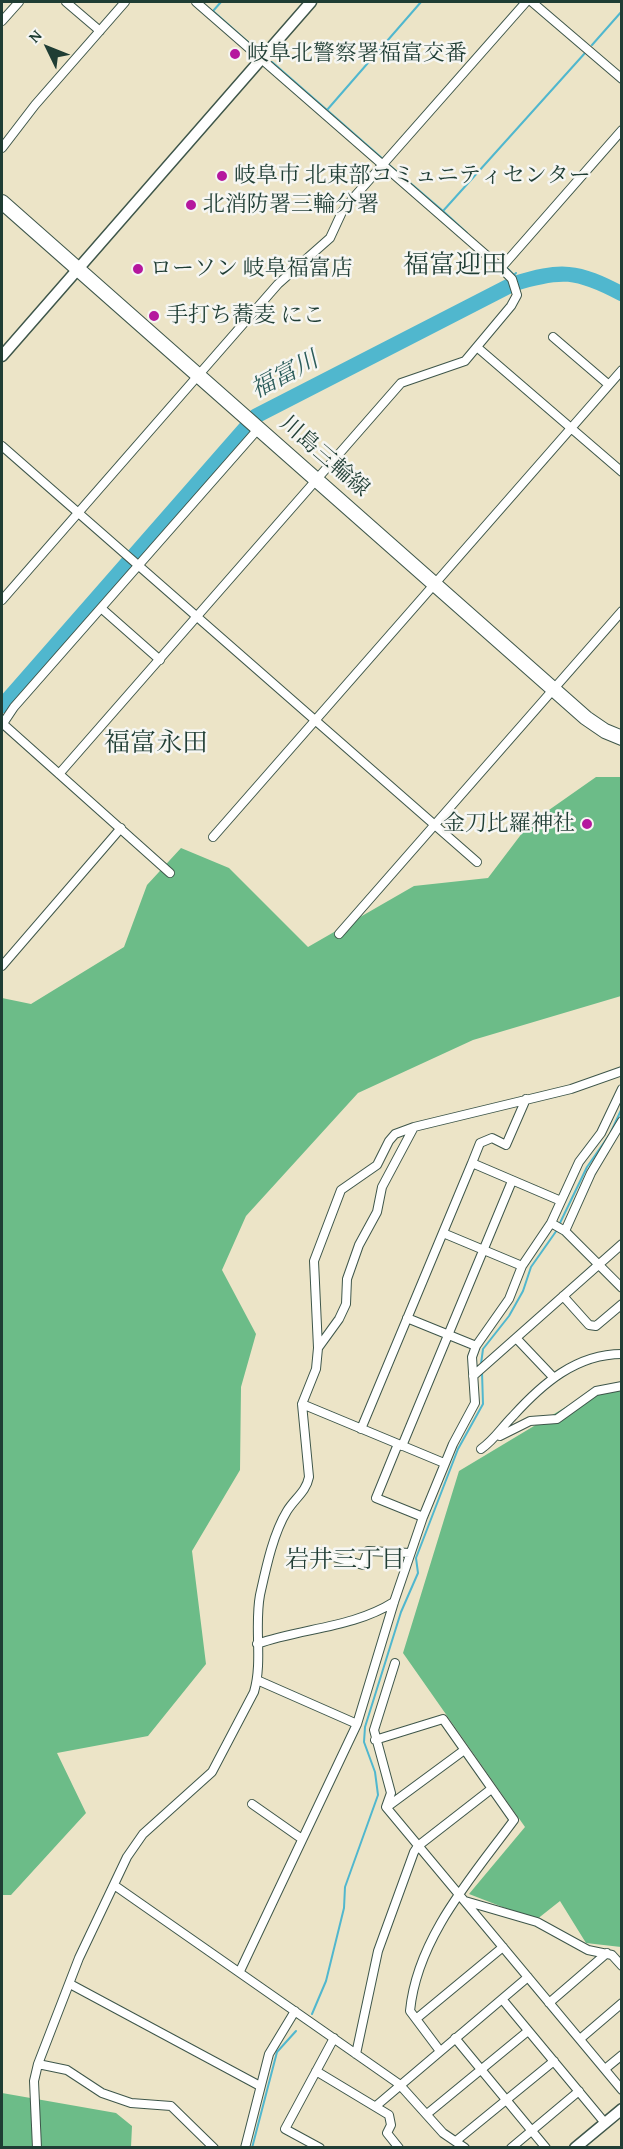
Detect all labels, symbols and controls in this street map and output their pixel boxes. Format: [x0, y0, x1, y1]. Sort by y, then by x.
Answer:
north arrow [18, 18, 78, 78]
text: N [22, 24, 47, 48]
place label: 岐阜北警察署福富交番 [247, 41, 467, 67]
marker: 岐阜北警察署福富交番 [228, 47, 242, 61]
place label: 岐阜市 北東部コミュニティセンター [234, 163, 591, 189]
marker: 岐阜市 北東部コミュニティセンター [215, 169, 229, 183]
place label: 北消防署三輪分署 [203, 192, 379, 218]
marker: 北消防署三輪分署 [184, 198, 198, 212]
district label: 福富迎田 [403, 250, 507, 282]
place label: ローソン 岐阜福富店 [150, 256, 353, 282]
marker: ローソン 岐阜福富店 [131, 262, 145, 276]
place label: 手打ち蕎麦 にこ [166, 303, 325, 329]
marker: 手打ち蕎麦 にこ [147, 309, 161, 323]
water label: 福富川 [246, 346, 324, 406]
street label: 川島三輪線 [274, 411, 374, 503]
district label: 福富永田 [104, 728, 208, 760]
place label: 金刀比羅神社 [443, 811, 575, 837]
marker: 金刀比羅神社 [580, 817, 594, 831]
district label: 岩井三丁目 [285, 1547, 405, 1575]

